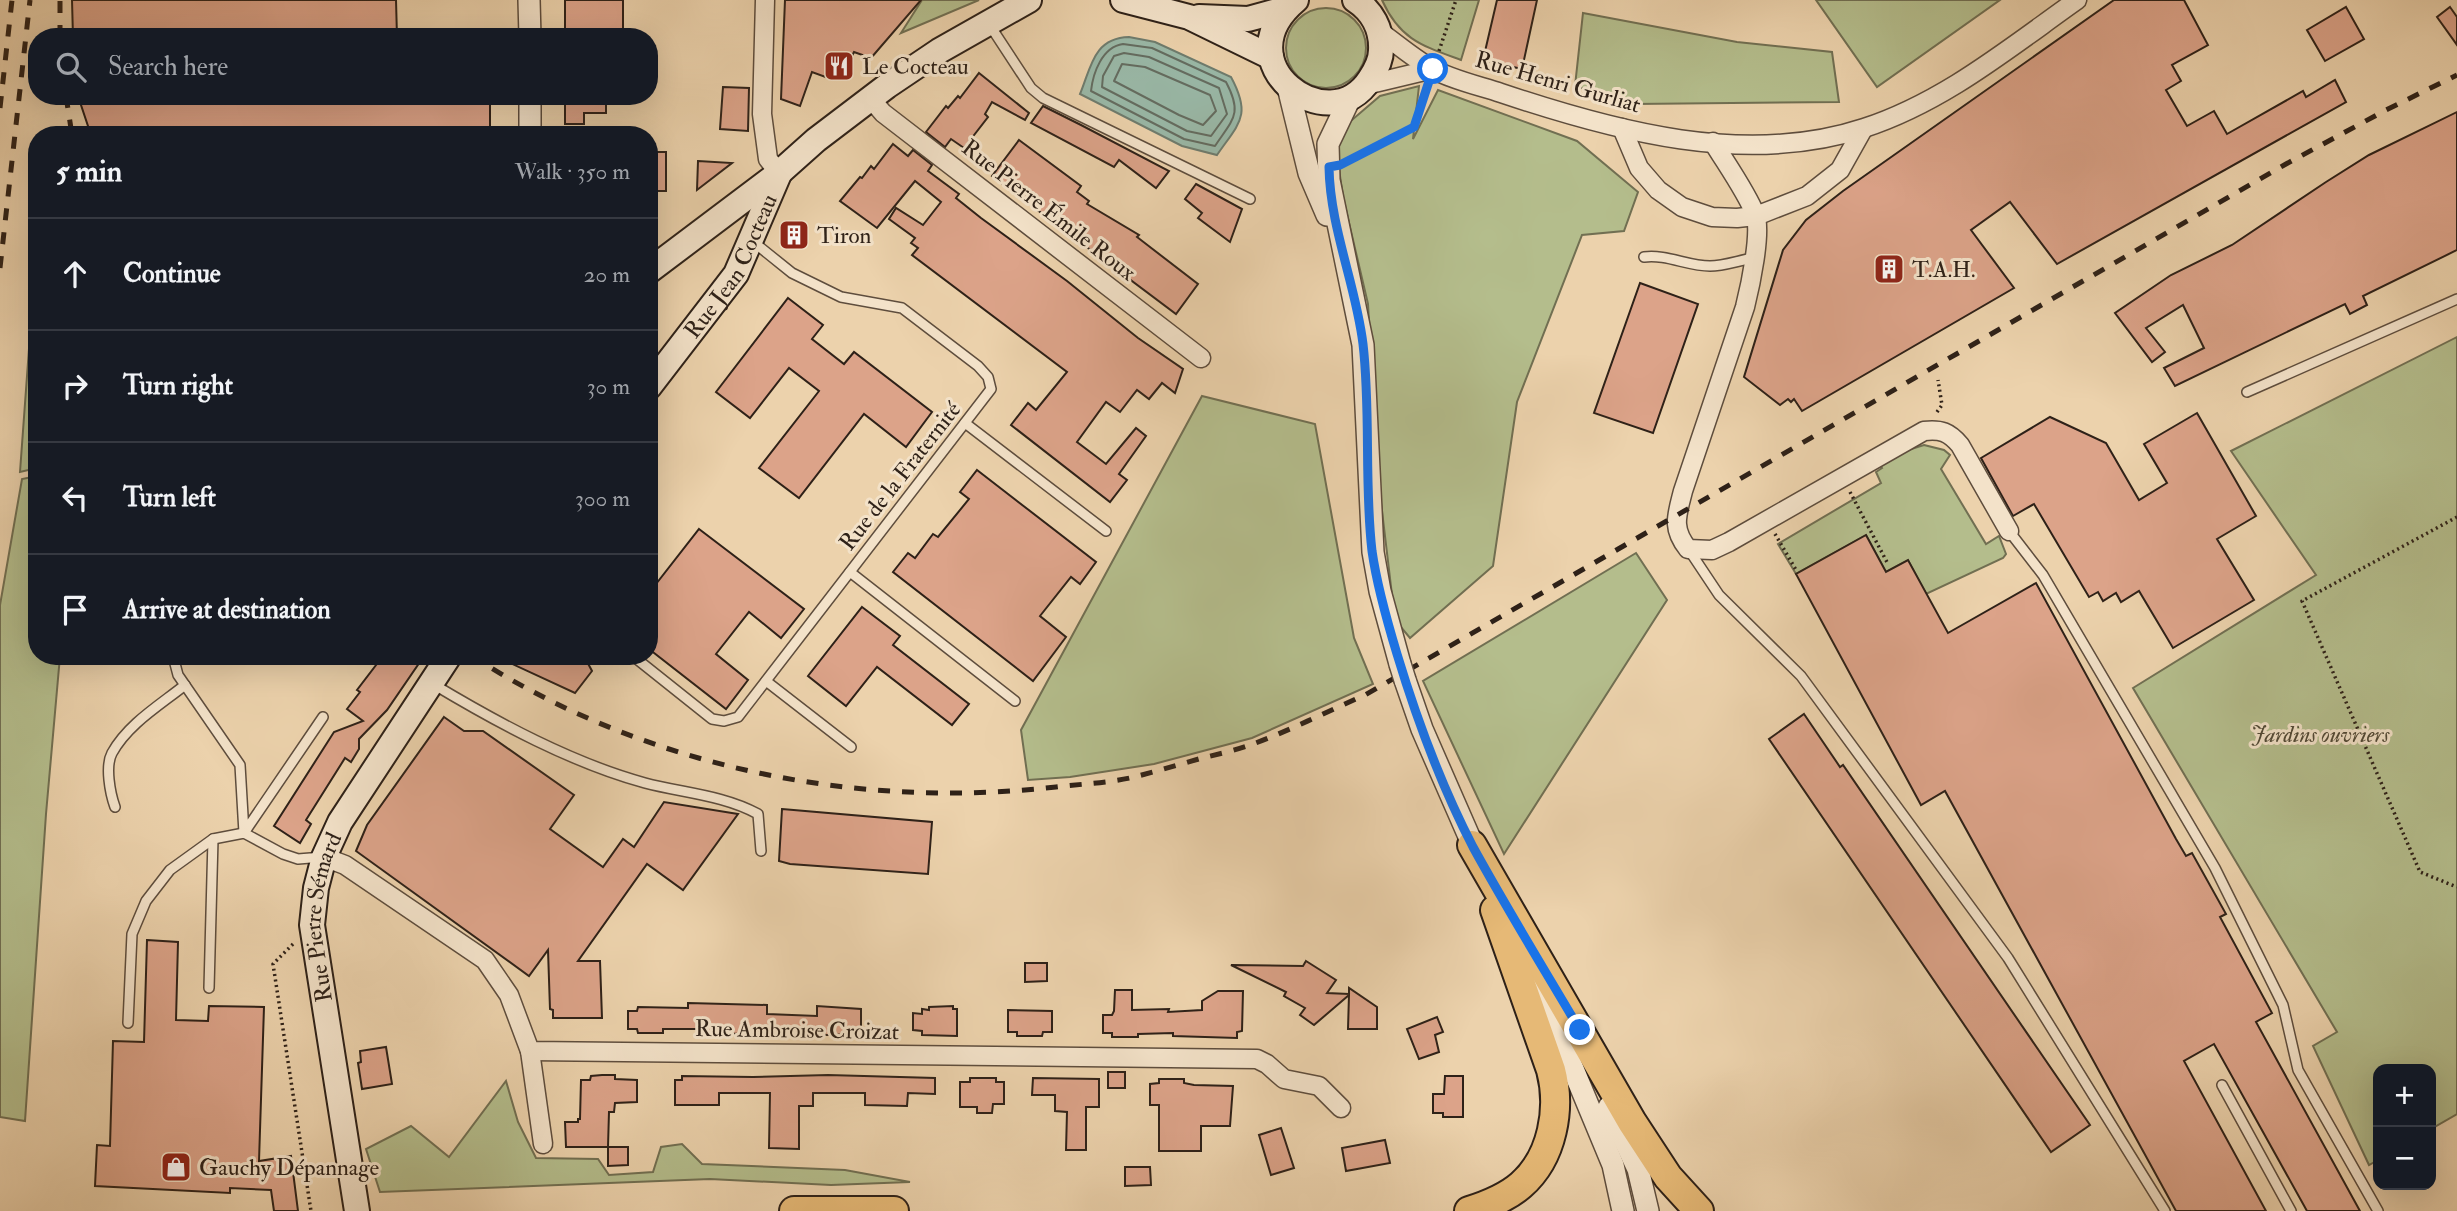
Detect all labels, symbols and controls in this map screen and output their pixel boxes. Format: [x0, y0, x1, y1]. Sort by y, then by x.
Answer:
search box [28, 28, 658, 105]
street label: Rue Henri Gurliat [1472, 45, 1644, 119]
icon: search [52, 48, 90, 86]
restaurant icon: Le Cocteau [822, 49, 856, 83]
text: Search here [108, 51, 228, 83]
place label: Le Cocteau [862, 52, 969, 81]
route start [1417, 53, 1448, 84]
street label: Rue Pierre Émile Roux [956, 133, 1142, 287]
text: 5 min [56, 153, 122, 190]
text: Walk · 350 m [515, 157, 630, 186]
street label: Rue Jean Cocteau [677, 189, 783, 344]
building icon: Tiron [777, 218, 811, 252]
place label: Tiron [817, 221, 871, 250]
building icon: T.A.H. [1872, 252, 1906, 286]
icon: ahead [56, 255, 94, 293]
place label: T.A.H. [1912, 255, 1975, 284]
text: Continue [123, 258, 221, 290]
text: 20 m [584, 260, 630, 289]
icon: right [56, 367, 94, 405]
text: Turn right [123, 370, 233, 402]
text: 30 m [587, 372, 630, 401]
street label: Rue de la Fraternité [833, 395, 967, 556]
icon: left [56, 479, 94, 517]
text: Turn left [123, 482, 216, 514]
text: 300 m [575, 484, 630, 513]
icon: arrive [56, 591, 94, 629]
text: Arrive at destination [123, 594, 331, 626]
park label: Jardins ouvriers [2251, 720, 2390, 749]
street label: Rue Pierre Sémard [297, 828, 348, 1004]
street label: Rue Ambroise Croizat [695, 1014, 899, 1046]
route end [1564, 1014, 1595, 1045]
map controls [2373, 1064, 2436, 1190]
button: + [2373, 1064, 2436, 1127]
button: − [2373, 1127, 2436, 1190]
shop icon: Gauchy Dépannage [159, 1150, 193, 1184]
place label: Gauchy Dépannage [199, 1153, 380, 1183]

